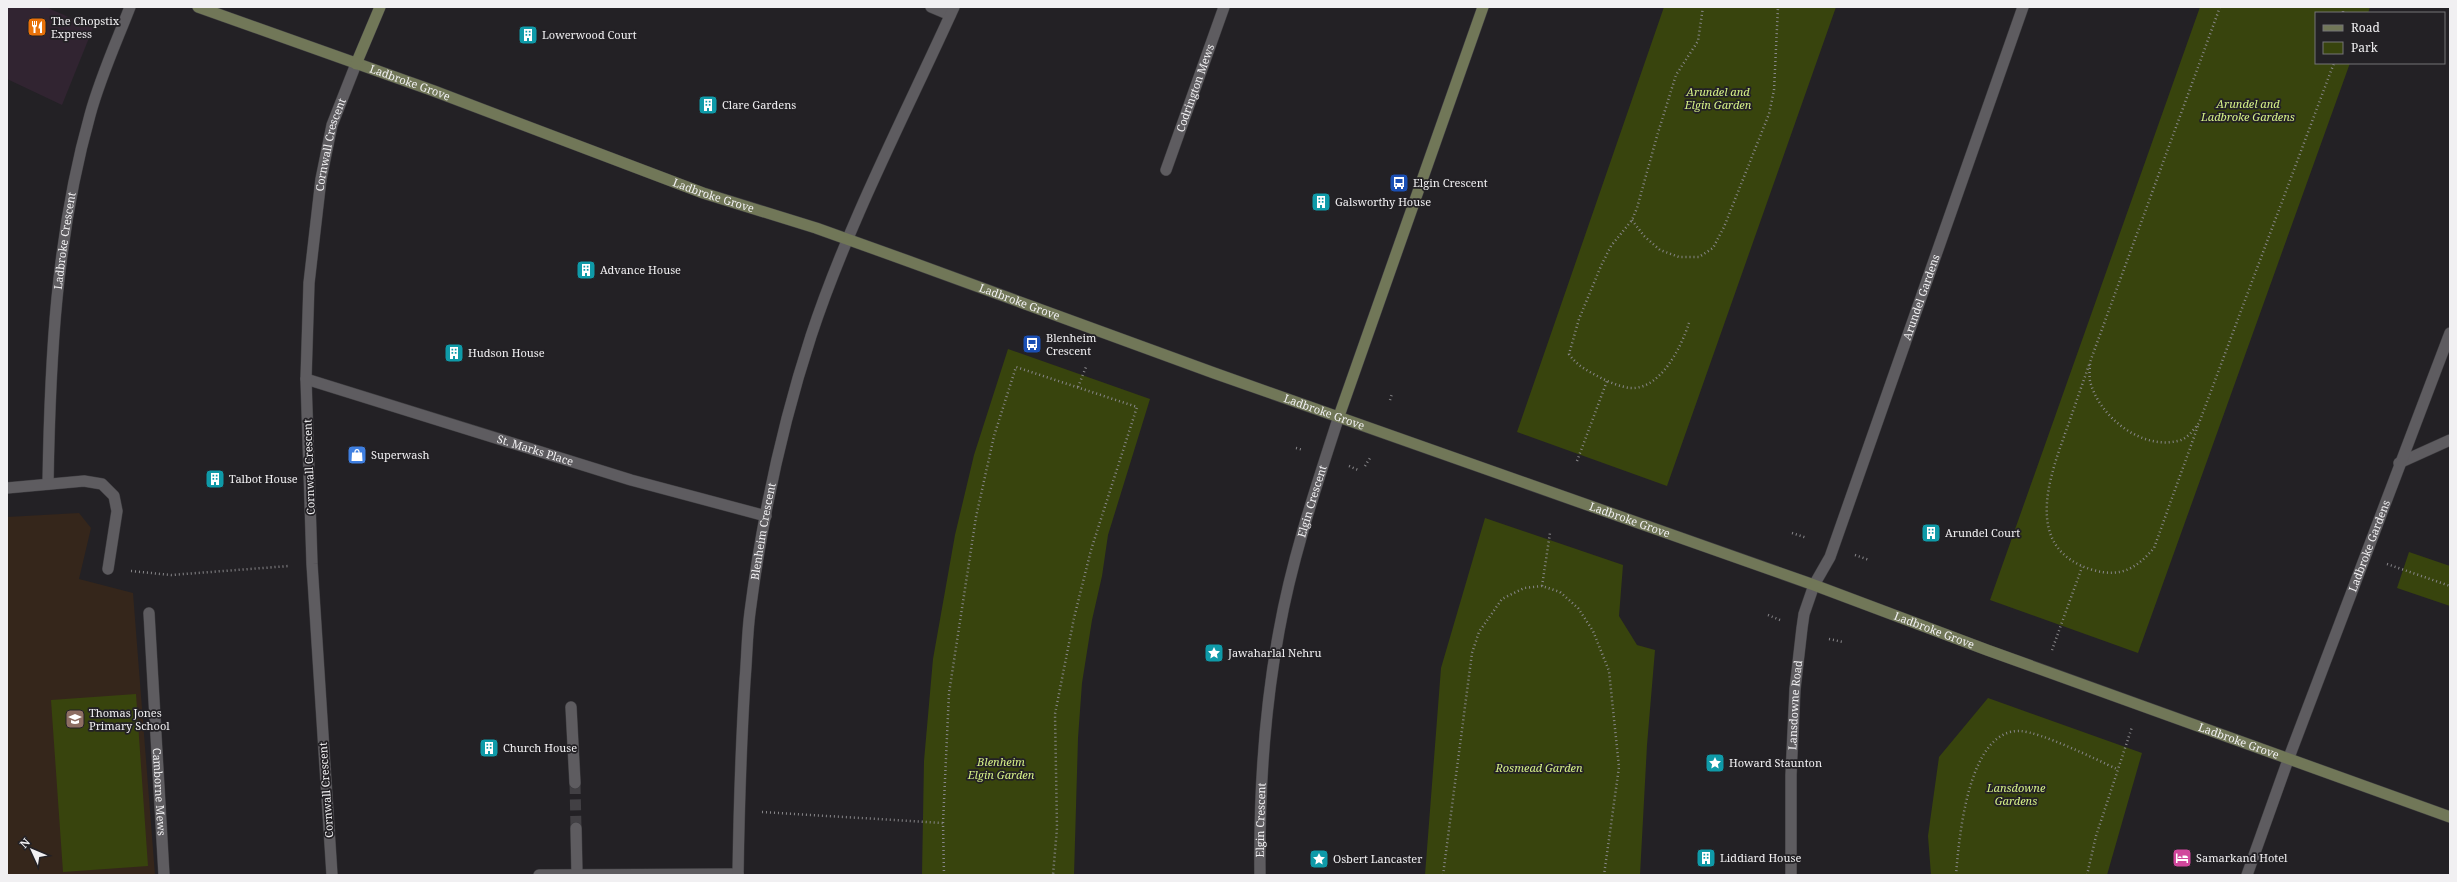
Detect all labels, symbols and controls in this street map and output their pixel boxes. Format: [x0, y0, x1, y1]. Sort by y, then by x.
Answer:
legend [2315, 12, 2445, 64]
place label: The Chopstix Express [51, 13, 120, 41]
restaurant icon: The Chopstix Express [26, 16, 48, 38]
text: Road [2351, 19, 2381, 36]
building icon: Lowerwood Court [517, 24, 539, 46]
place label: Lowerwood Court [542, 27, 637, 42]
text: Park [2351, 39, 2379, 56]
street label: Codrington Mews [1172, 42, 1217, 134]
street label: Ladbroke Grove [368, 61, 453, 104]
park label: Arundel and Elgin Garden [1684, 84, 1752, 112]
building icon: Clare Gardens [697, 94, 719, 116]
street label: Cornwall Crescent [312, 96, 349, 192]
park label: Arundel and Ladbroke Gardens [2200, 96, 2295, 124]
place label: Clare Gardens [722, 97, 796, 112]
bus stop icon: Elgin Crescent [1388, 172, 1410, 194]
street label: Ladbroke Grove [671, 174, 756, 215]
place label: Elgin Crescent [1413, 175, 1488, 190]
street label: Ladbroke Crescent [50, 191, 79, 290]
building icon: Galsworthy House [1310, 191, 1332, 213]
place label: Galsworthy House [1335, 194, 1431, 209]
street label: Arundel Gardens [1899, 252, 1943, 342]
building icon: Advance House [575, 259, 597, 281]
place label: Advance House [600, 262, 681, 277]
street label: Ladbroke Grove [977, 280, 1062, 323]
place label: Blenheim Crescent [1046, 330, 1097, 358]
bus stop icon: Blenheim Crescent [1021, 333, 1043, 355]
building icon: Hudson House [443, 342, 465, 364]
place label: Hudson House [468, 345, 545, 360]
street label: Ladbroke Grove [1282, 390, 1367, 433]
street label: Cornwall Crescent [299, 419, 318, 515]
street label: St. Marks Place [495, 431, 575, 469]
shop icon: Superwash [346, 444, 368, 466]
place label: Superwash [371, 447, 429, 462]
street label: Elgin Crescent [1293, 463, 1330, 539]
building icon: Talbot House [204, 468, 226, 490]
place label: Talbot House [229, 471, 298, 486]
street label: Blenheim Crescent [747, 481, 779, 581]
street label: Ladbroke Grove [1587, 498, 1672, 541]
street label: Ladbroke Gardens [2345, 498, 2393, 594]
building icon: Arundel Court [1920, 522, 1942, 544]
place label: Arundel Court [1945, 525, 2020, 540]
street label: Ladbroke Grove [1892, 608, 1977, 652]
place icon: Jawaharlal Nehru [1203, 642, 1225, 664]
place label: Jawaharlal Nehru [1227, 645, 1321, 660]
street label: Lansdowne Road [1784, 659, 1805, 750]
place label: Thomas Jones Primary School [89, 705, 170, 733]
school or university icon: Thomas Jones Primary School [64, 708, 86, 730]
street label: Ladbroke Grove [2197, 719, 2282, 762]
building icon: Church House [478, 737, 500, 759]
place label: Church House [503, 740, 577, 755]
street label: Cornwall Crescent [315, 742, 336, 838]
street label: Camborne Mews [150, 747, 170, 836]
place icon: Howard Staunton [1704, 752, 1726, 774]
park label: Blenheim Elgin Garden [967, 754, 1035, 782]
place label: Howard Staunton [1729, 755, 1822, 770]
park label: Rosmead Garden [1494, 760, 1583, 775]
park label: Lansdowne Gardens [1986, 780, 2046, 808]
street label: Elgin Crescent [1252, 782, 1269, 857]
north arrow [12, 830, 52, 870]
text: N [16, 834, 33, 851]
building icon: Liddiard House [1695, 847, 1717, 869]
hotel icon: Samarkand Hotel [2171, 847, 2193, 869]
place icon: Osbert Lancaster [1308, 848, 1330, 870]
place label: Liddiard House [1720, 850, 1801, 865]
place label: Samarkand Hotel [2196, 850, 2288, 865]
place label: Osbert Lancaster [1333, 851, 1423, 866]

